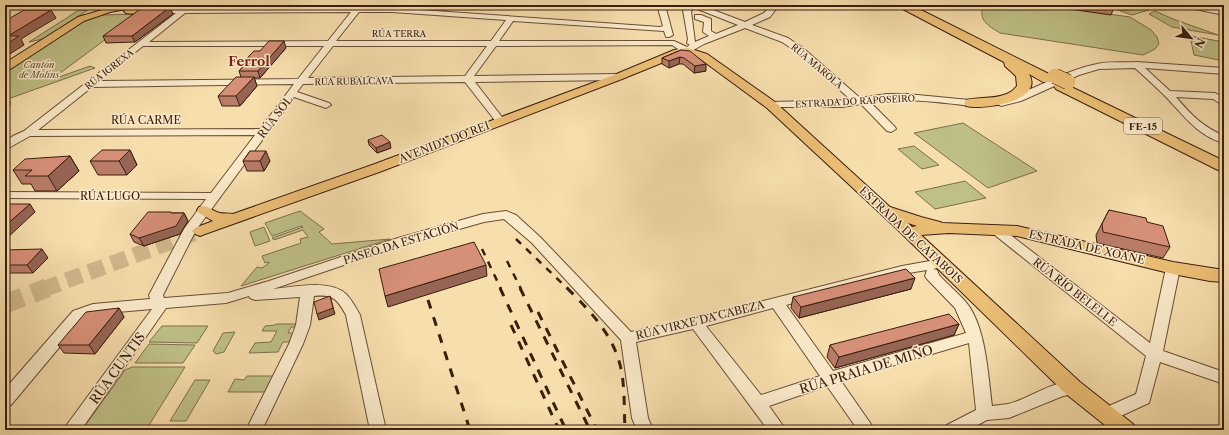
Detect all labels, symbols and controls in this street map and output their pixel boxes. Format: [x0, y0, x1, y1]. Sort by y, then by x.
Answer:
north arrow [1171, 18, 1211, 58]
street label: RÚA TERRA [372, 28, 427, 39]
text: N [1191, 35, 1208, 51]
street label: RÚA MAROLA [789, 41, 845, 91]
street label: RÚA IGREXA [82, 46, 136, 91]
district label: Ferrol [228, 53, 270, 69]
park label: Cantón de Molíns [19, 59, 59, 80]
street label: RÚA RUBALCAVA [314, 75, 394, 87]
street label: RÚA SOL [255, 92, 296, 141]
street label: ESTRADA DO RAPOSEIRO [795, 92, 916, 110]
street label: RÚA CARME [111, 113, 181, 127]
street label: AVENIDA DO REI [396, 118, 491, 166]
road number: FE-15 [1124, 118, 1162, 134]
street label: ESTRADA DE CATABOIS [856, 184, 966, 286]
street label: RÚA LUGO [80, 189, 140, 203]
street label: PASEO DA ESTACIÓN [341, 219, 461, 267]
street label: ESTRADA DE XOANE [1028, 227, 1147, 267]
street label: RÚA RÍO BELELLE [1030, 255, 1120, 329]
street label: RÚA VIRXE DA CABEZA [634, 297, 767, 343]
street label: RÚA CUNTIS [86, 329, 148, 407]
street label: RÚA PRAIA DE MIÑO [797, 341, 935, 397]

